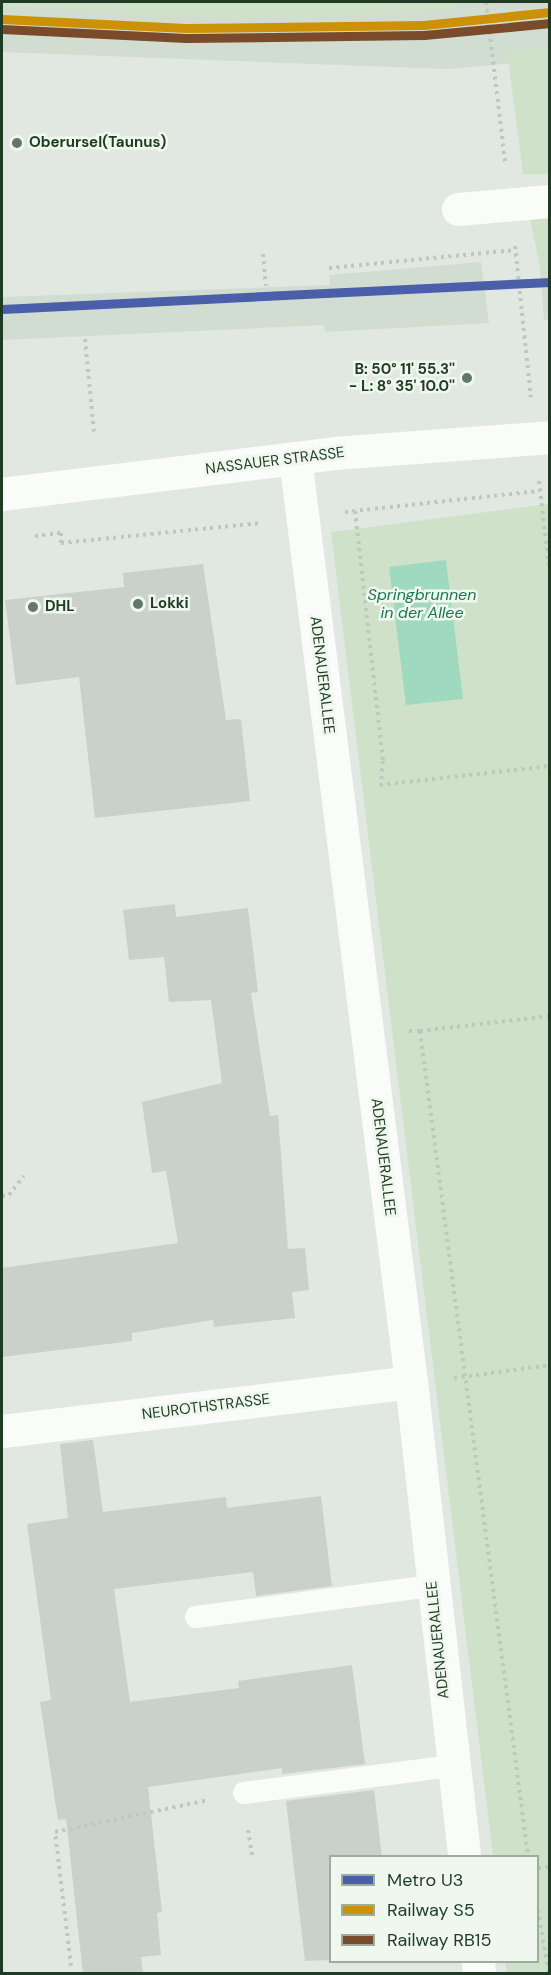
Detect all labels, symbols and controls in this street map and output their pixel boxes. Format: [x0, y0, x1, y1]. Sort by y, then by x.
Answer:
place label: Oberursel(Taunus) [29, 134, 166, 152]
marker: Oberursel(Taunus) [10, 136, 24, 150]
place label: B: 50° 11' 55.3'' - L: 8° 35' 10.0'' [349, 360, 455, 395]
marker: B: 50° 11' 55.3'' - L: 8° 35' 10.0'' [460, 371, 474, 385]
street label: NASSAUER STRASSE [204, 444, 346, 478]
water label: Springbrunnen in der Allee [368, 585, 476, 623]
place label: Lokki [150, 595, 189, 613]
marker: Lokki [131, 597, 145, 611]
place label: DHL [45, 598, 75, 616]
marker: DHL [26, 600, 40, 614]
street label: ADENAUERALLEE [306, 615, 338, 735]
street label: ADENAUERALLEE [367, 1097, 399, 1217]
street label: NEUROTHSTRASSE [141, 1390, 271, 1424]
street label: ADENAUERALLEE [423, 1580, 453, 1700]
legend [329, 1855, 539, 1963]
text: Metro U3 [387, 1868, 463, 1892]
text: Railway S5 [387, 1898, 475, 1922]
text: Railway RB15 [387, 1928, 491, 1952]

